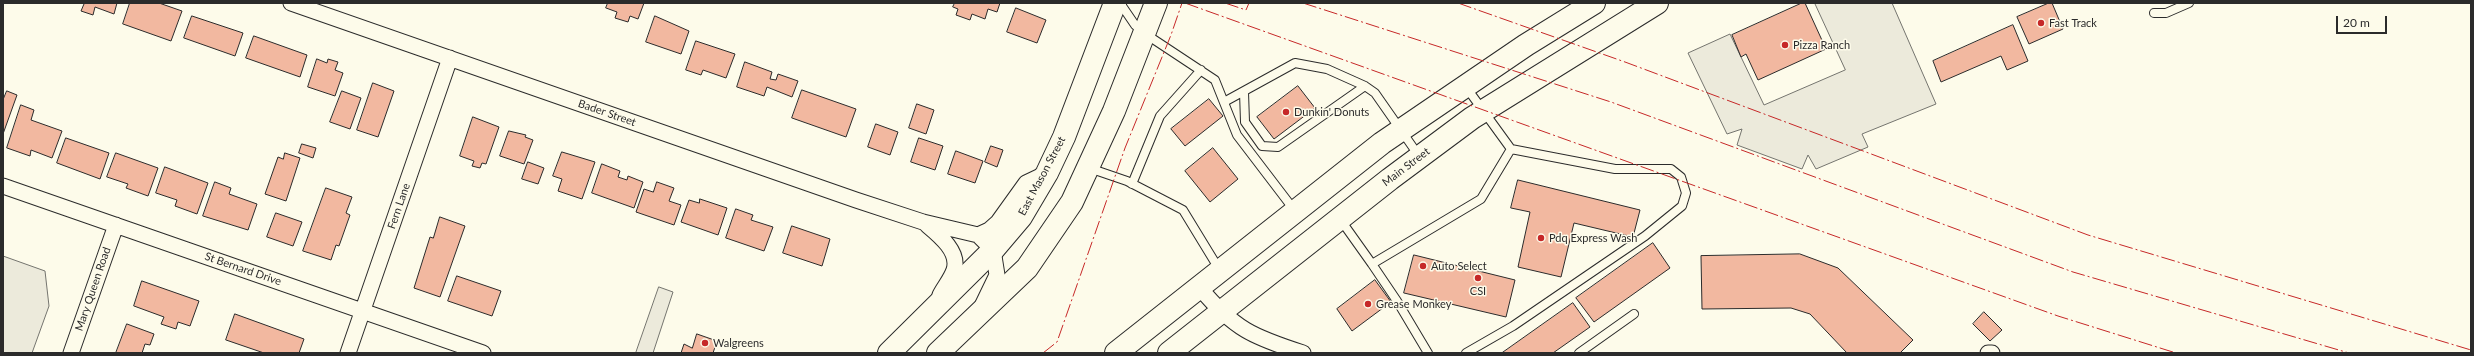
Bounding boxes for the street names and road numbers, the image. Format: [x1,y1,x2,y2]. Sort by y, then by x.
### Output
street label: Bader Street [576,97,638,129]
street label: East Mason Street [1016,134,1068,218]
street label: Main Street [1380,145,1432,189]
street label: Fern Lane [385,181,413,231]
street label: Mary Queen Road [72,245,114,333]
street label: St Bernard Drive [203,250,283,288]

